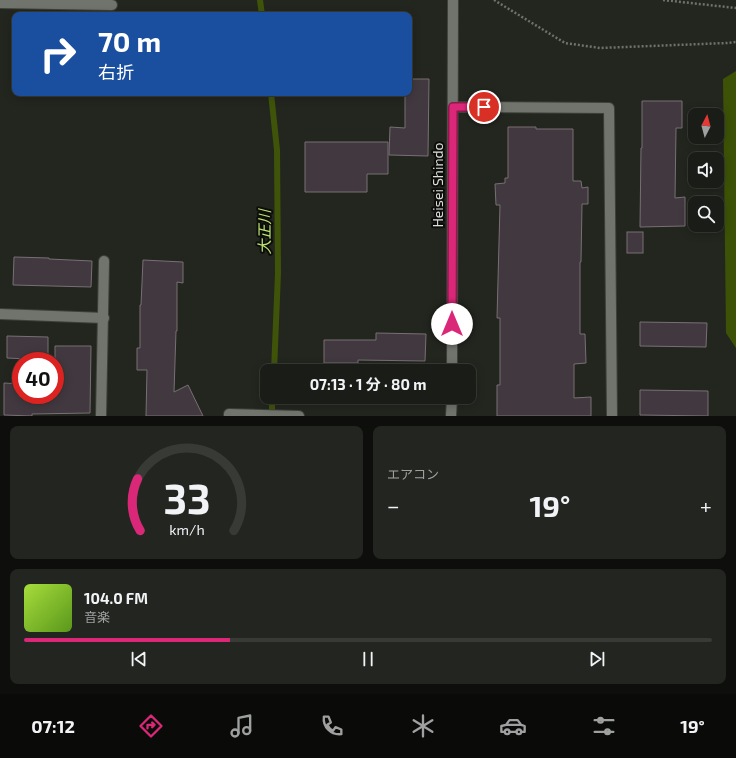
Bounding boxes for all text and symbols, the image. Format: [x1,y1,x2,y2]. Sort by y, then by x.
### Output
text: 70 m [98,24,161,58]
icon: right [32,28,84,80]
text: 右折 [98,61,134,83]
pin [467,90,501,124]
icon: arrive [473,96,495,118]
north arrow [688,108,724,144]
map controls [688,108,724,232]
street label: Heisei Shindo [429,142,446,228]
button: sound [688,152,724,188]
button: search [688,196,724,232]
water label: 大正川 [255,208,273,255]
position arrow [431,303,473,345]
speed limit sign: 40 [12,352,64,404]
text: 07:13 · 1 分 · 80 m [310,375,426,393]
text: エアコン [387,466,439,482]
text: 33 [163,471,210,521]
text: 19° [529,487,570,523]
text: − [387,492,400,518]
text: + [700,492,712,518]
text: km/h [169,520,204,537]
text: 104.0 FM [84,589,148,607]
text: 音楽 [84,609,110,625]
icon: previous [128,648,150,670]
icon: pause [357,648,379,670]
icon: next [586,648,608,670]
icon: directions [137,712,165,740]
icon: music [228,712,256,740]
icon: phone [318,712,346,740]
icon: climate [409,712,437,740]
icon: car [499,712,527,740]
icon: filters [590,712,618,740]
text: 07:12 [31,715,75,737]
text: 19° [680,715,705,737]

